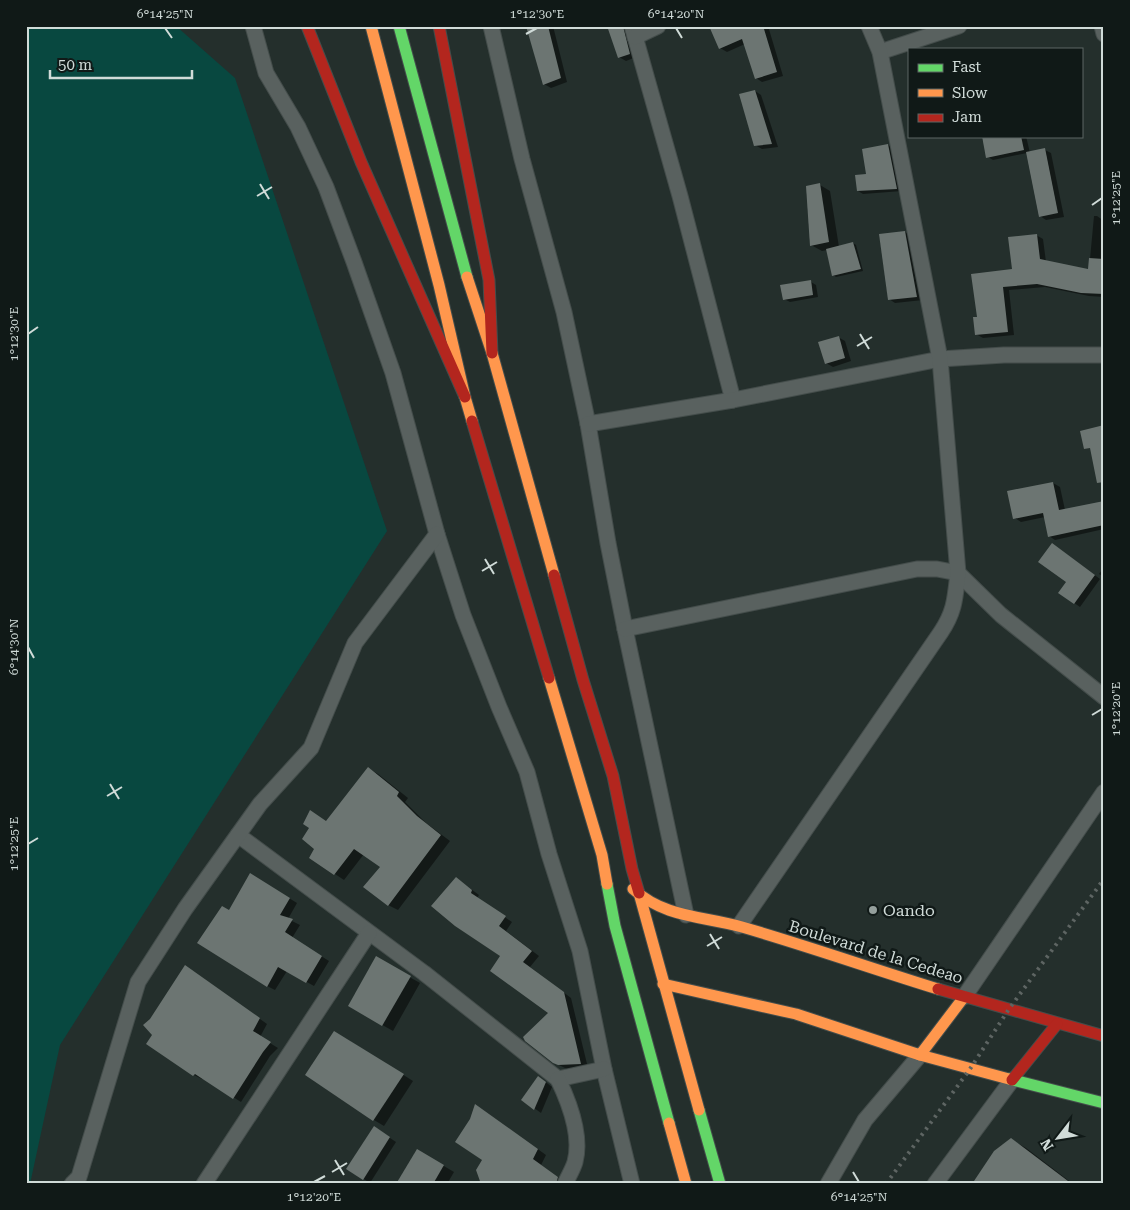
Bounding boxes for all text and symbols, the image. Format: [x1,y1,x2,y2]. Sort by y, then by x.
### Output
text: 6°14'25"N [137,7,194,21]
text: 1°12'30"E [510,7,564,21]
text: 6°14'20"N [648,7,705,21]
scale bar [50,48,192,80]
legend [908,48,1082,138]
text: 50 m [58,56,93,74]
text: Fast [952,58,982,76]
text: Slow [952,84,988,102]
text: Jam [952,108,982,126]
text: 1°12'25"E [1109,171,1123,225]
text: 1°12'30"E [7,307,21,361]
text: 6°14'30"N [7,618,21,675]
text: 1°12'20"E [1109,682,1123,736]
text: 1°12'25"E [7,817,21,871]
place label: Oando [883,901,935,920]
marker: Oando [867,904,879,916]
street label: Boulevard de la Cedeao [787,916,965,988]
north arrow [1032,1112,1082,1162]
text: N [1037,1136,1056,1153]
text: 1°12'20"E [287,1190,341,1204]
text: 6°14'25"N [831,1190,888,1204]

